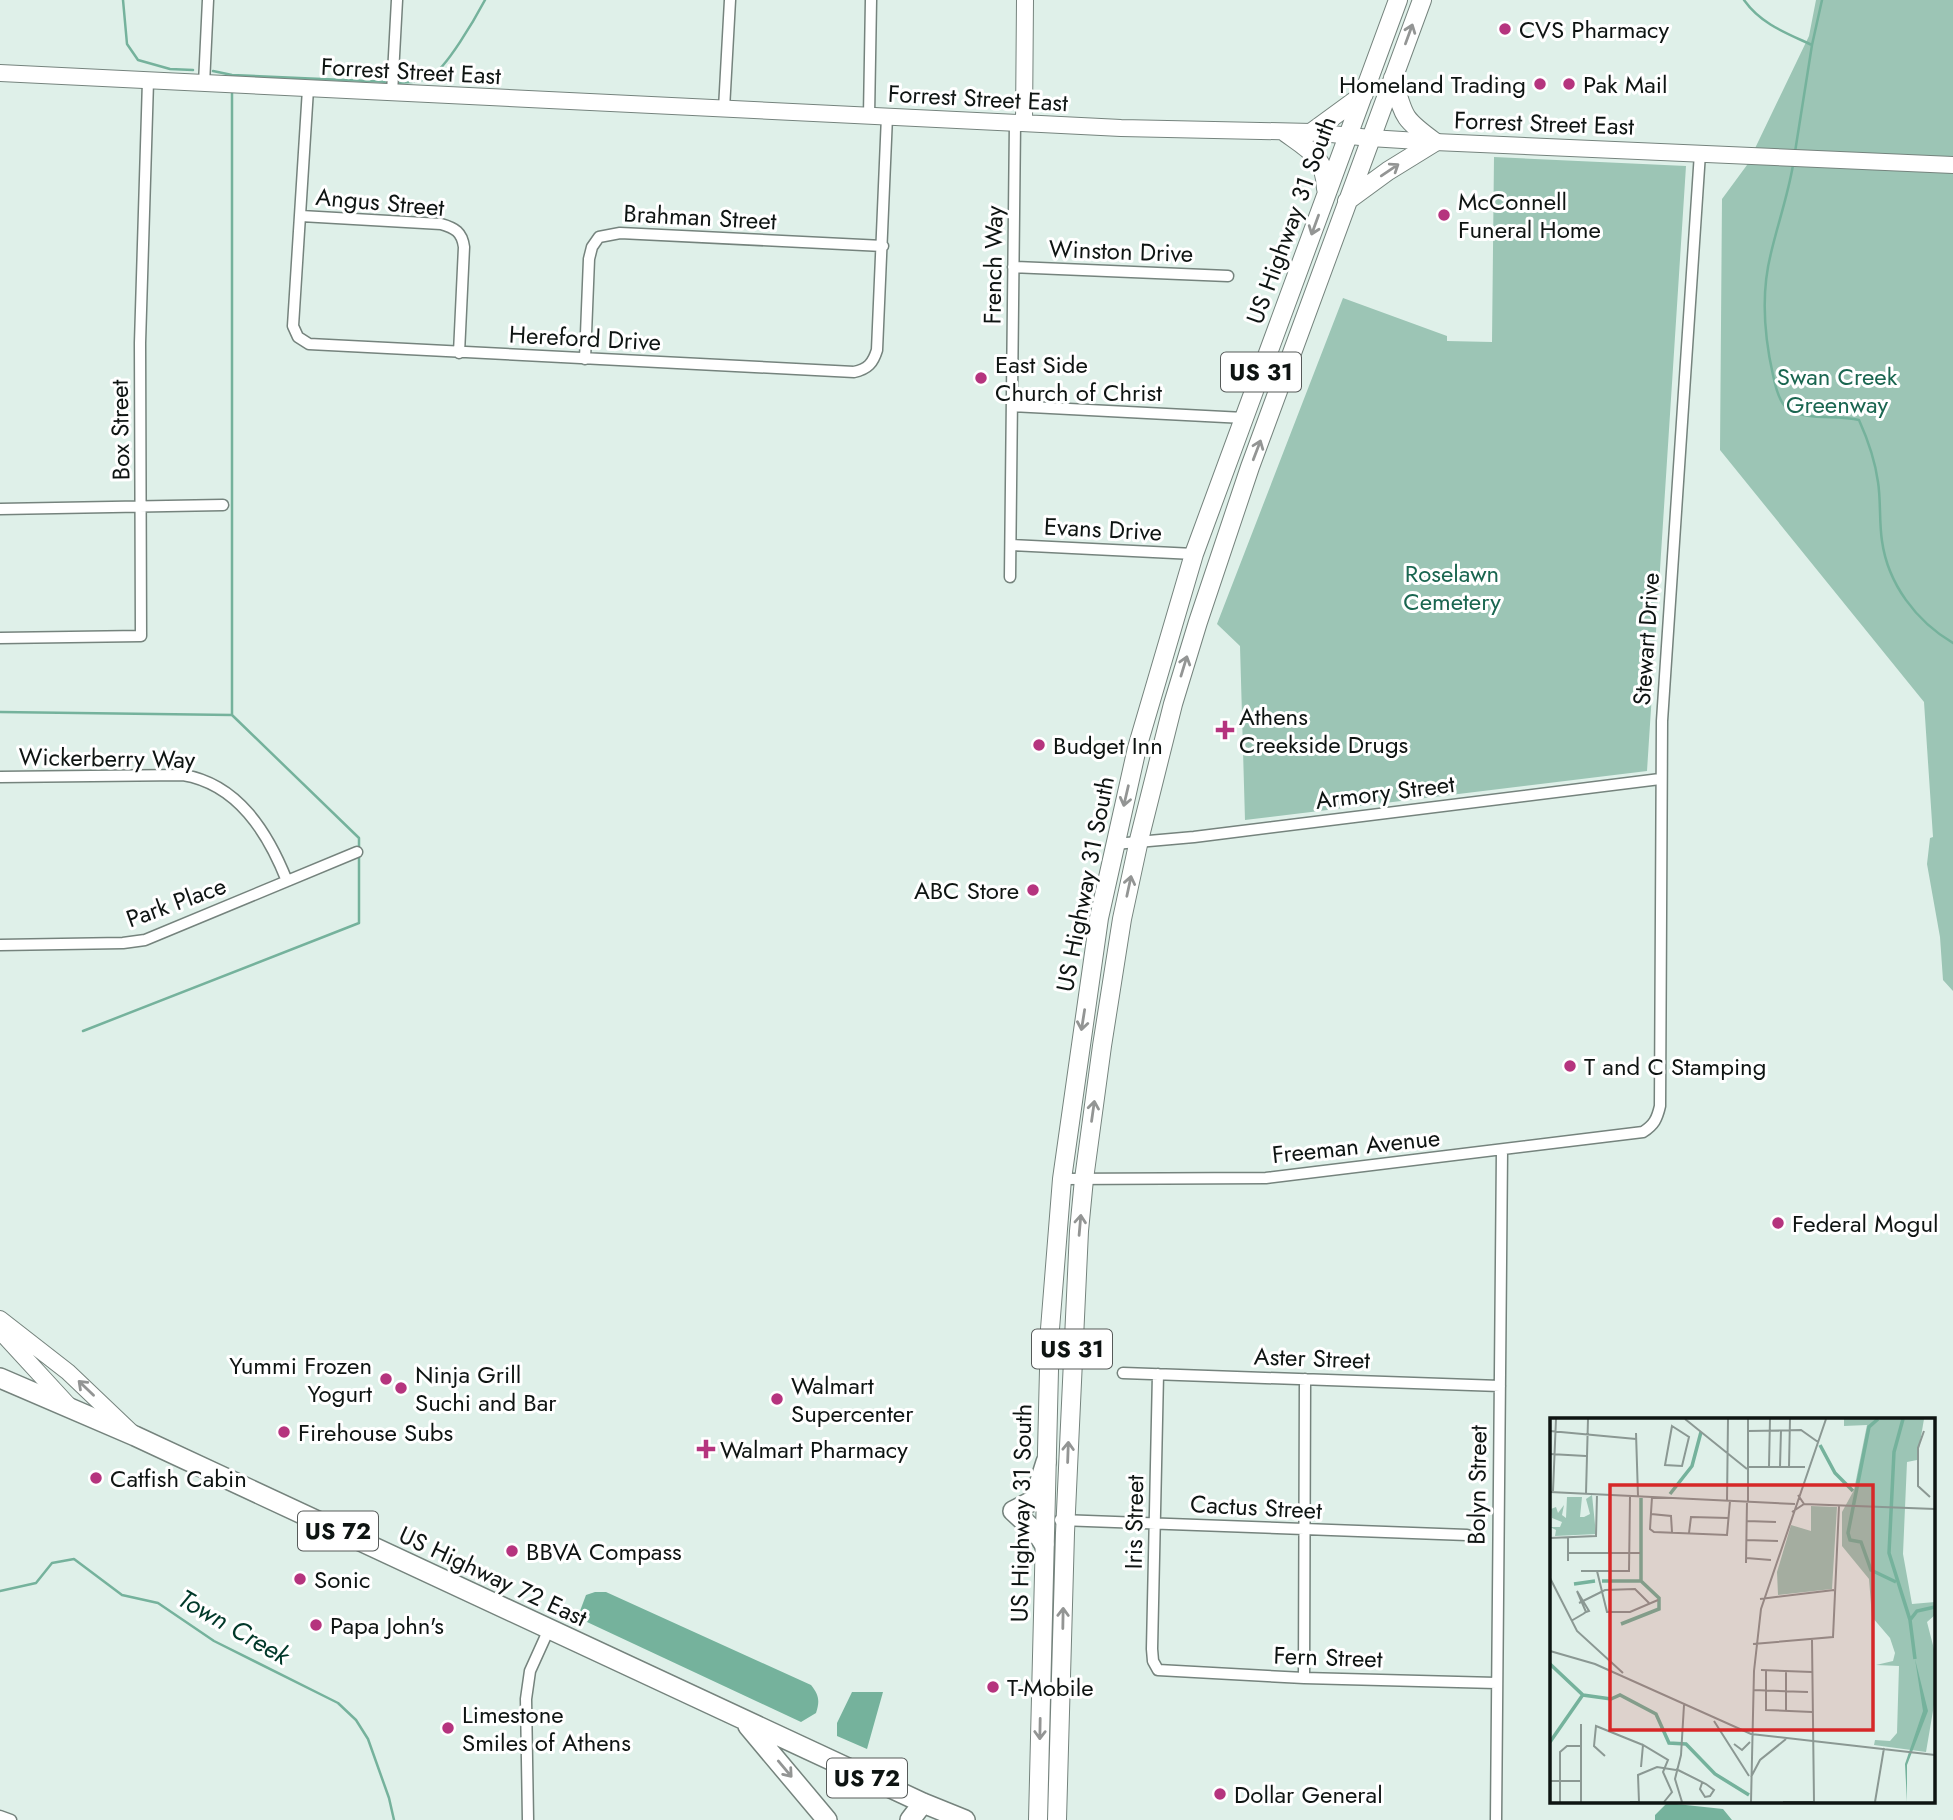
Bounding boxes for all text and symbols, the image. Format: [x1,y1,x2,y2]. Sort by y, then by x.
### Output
place label: CVS Pharmacy [1519,12,1670,47]
marker: CVS Pharmacy [1497,21,1513,37]
one-way arrow [1404,23,1416,45]
street label: Forrest Street East [320,49,502,93]
place label: Homeland Trading [1339,67,1526,102]
place label: Pak Mail [1583,67,1667,102]
street label: Forrest Street East [887,76,1069,120]
marker: Homeland Trading [1532,76,1548,92]
marker: Pak Mail [1561,76,1577,92]
street label: Forrest Street East [1453,102,1635,144]
street label: US Highway 31 South [1237,111,1345,329]
one-way arrow [1380,163,1399,177]
street label: Angus Street [314,179,446,225]
place label: McConnell Funeral Home [1458,184,1601,247]
street label: Brahman Street [623,196,778,238]
street label: French Way [974,205,1012,325]
marker: McConnell Funeral Home [1436,207,1452,223]
one-way arrow [1308,213,1320,235]
street label: Winston Drive [1048,231,1194,271]
street label: Hereford Drive [508,317,662,359]
place label: East Side Church of Christ [995,347,1162,410]
road number: US 31 [1221,352,1301,392]
park label: Swan Creek Greenway [1777,359,1898,422]
marker: East Side Church of Christ [973,370,989,386]
street label: Box Street [102,379,138,481]
one-way arrow [1251,440,1264,461]
street label: Evans Drive [1043,508,1163,550]
park label: Roselawn Cemetery [1403,556,1501,619]
street label: Stewart Drive [1624,571,1668,707]
one-way arrow [1179,655,1192,677]
place label: Athens Creekside Drugs [1239,699,1408,762]
marker: Athens Creekside Drugs [1217,722,1233,738]
place label: Budget Inn [1053,728,1163,763]
marker: Budget Inn [1031,737,1047,753]
street label: Wickerberry Way [18,739,196,777]
street label: Armory Street [1313,766,1457,818]
street label: US Highway 31 South [1047,773,1123,995]
one-way arrow [1118,784,1132,807]
street label: Park Place [121,868,231,936]
place label: ABC Store [914,873,1019,908]
one-way arrow [1123,875,1137,898]
marker: ABC Store [1025,882,1041,898]
one-way arrow [1077,1008,1090,1031]
place label: T and C Stamping [1584,1049,1766,1084]
marker: T and C Stamping [1562,1058,1578,1074]
one-way arrow [1087,1100,1100,1123]
street label: Freeman Avenue [1270,1120,1442,1172]
place label: Federal Mogul [1792,1206,1939,1241]
one-way arrow [1074,1214,1087,1236]
marker: Federal Mogul [1770,1215,1786,1231]
road number: US 31 [1032,1330,1112,1368]
street label: Aster Street [1253,1338,1371,1378]
place label: Yummi Frozen Yogurt [229,1348,372,1411]
place label: Ninja Grill Suchi and Bar [415,1357,557,1420]
place label: Walmart Supercenter [791,1368,914,1431]
marker: Yummi Frozen Yogurt [378,1371,394,1387]
one-way arrow [77,1380,94,1397]
marker: Ninja Grill Suchi and Bar [393,1380,409,1396]
marker: Walmart Supercenter [769,1391,785,1407]
street label: US Highway 31 South [1002,1403,1040,1623]
place label: Firehouse Subs [298,1415,453,1450]
inset map [1550,1418,1936,1802]
marker: Firehouse Subs [276,1424,292,1440]
street label: Bolyn Street [1458,1425,1496,1545]
place label: Walmart Pharmacy [720,1432,908,1467]
marker: Walmart Pharmacy [698,1441,714,1457]
one-way arrow [1061,1441,1074,1464]
place label: Catfish Cabin [110,1461,247,1496]
marker: Catfish Cabin [88,1470,104,1486]
street label: Iris Street [1116,1474,1152,1570]
street label: Cactus Street [1189,1486,1323,1528]
road number: US 72 [298,1512,378,1550]
street label: US Highway 72 East [393,1517,593,1635]
place label: BBVA Compass [526,1534,682,1569]
marker: BBVA Compass [504,1543,520,1559]
place label: Sonic [314,1562,371,1597]
marker: Sonic [292,1571,308,1587]
water label: Town Creek [171,1580,299,1675]
one-way arrow [1056,1607,1069,1630]
place label: Papa John's [330,1608,444,1643]
marker: Papa John's [308,1617,324,1633]
street label: Fern Street [1273,1638,1383,1676]
place label: T-Mobile [1007,1670,1094,1705]
marker: T-Mobile [985,1679,1001,1695]
place label: Limestone Smiles of Athens [462,1697,631,1760]
one-way arrow [1034,1717,1047,1740]
marker: Limestone Smiles of Athens [440,1720,456,1736]
road number: US 72 [827,1758,907,1798]
one-way arrow [777,1760,793,1778]
place label: Dollar General [1234,1777,1383,1812]
marker: Dollar General [1212,1786,1228,1802]

